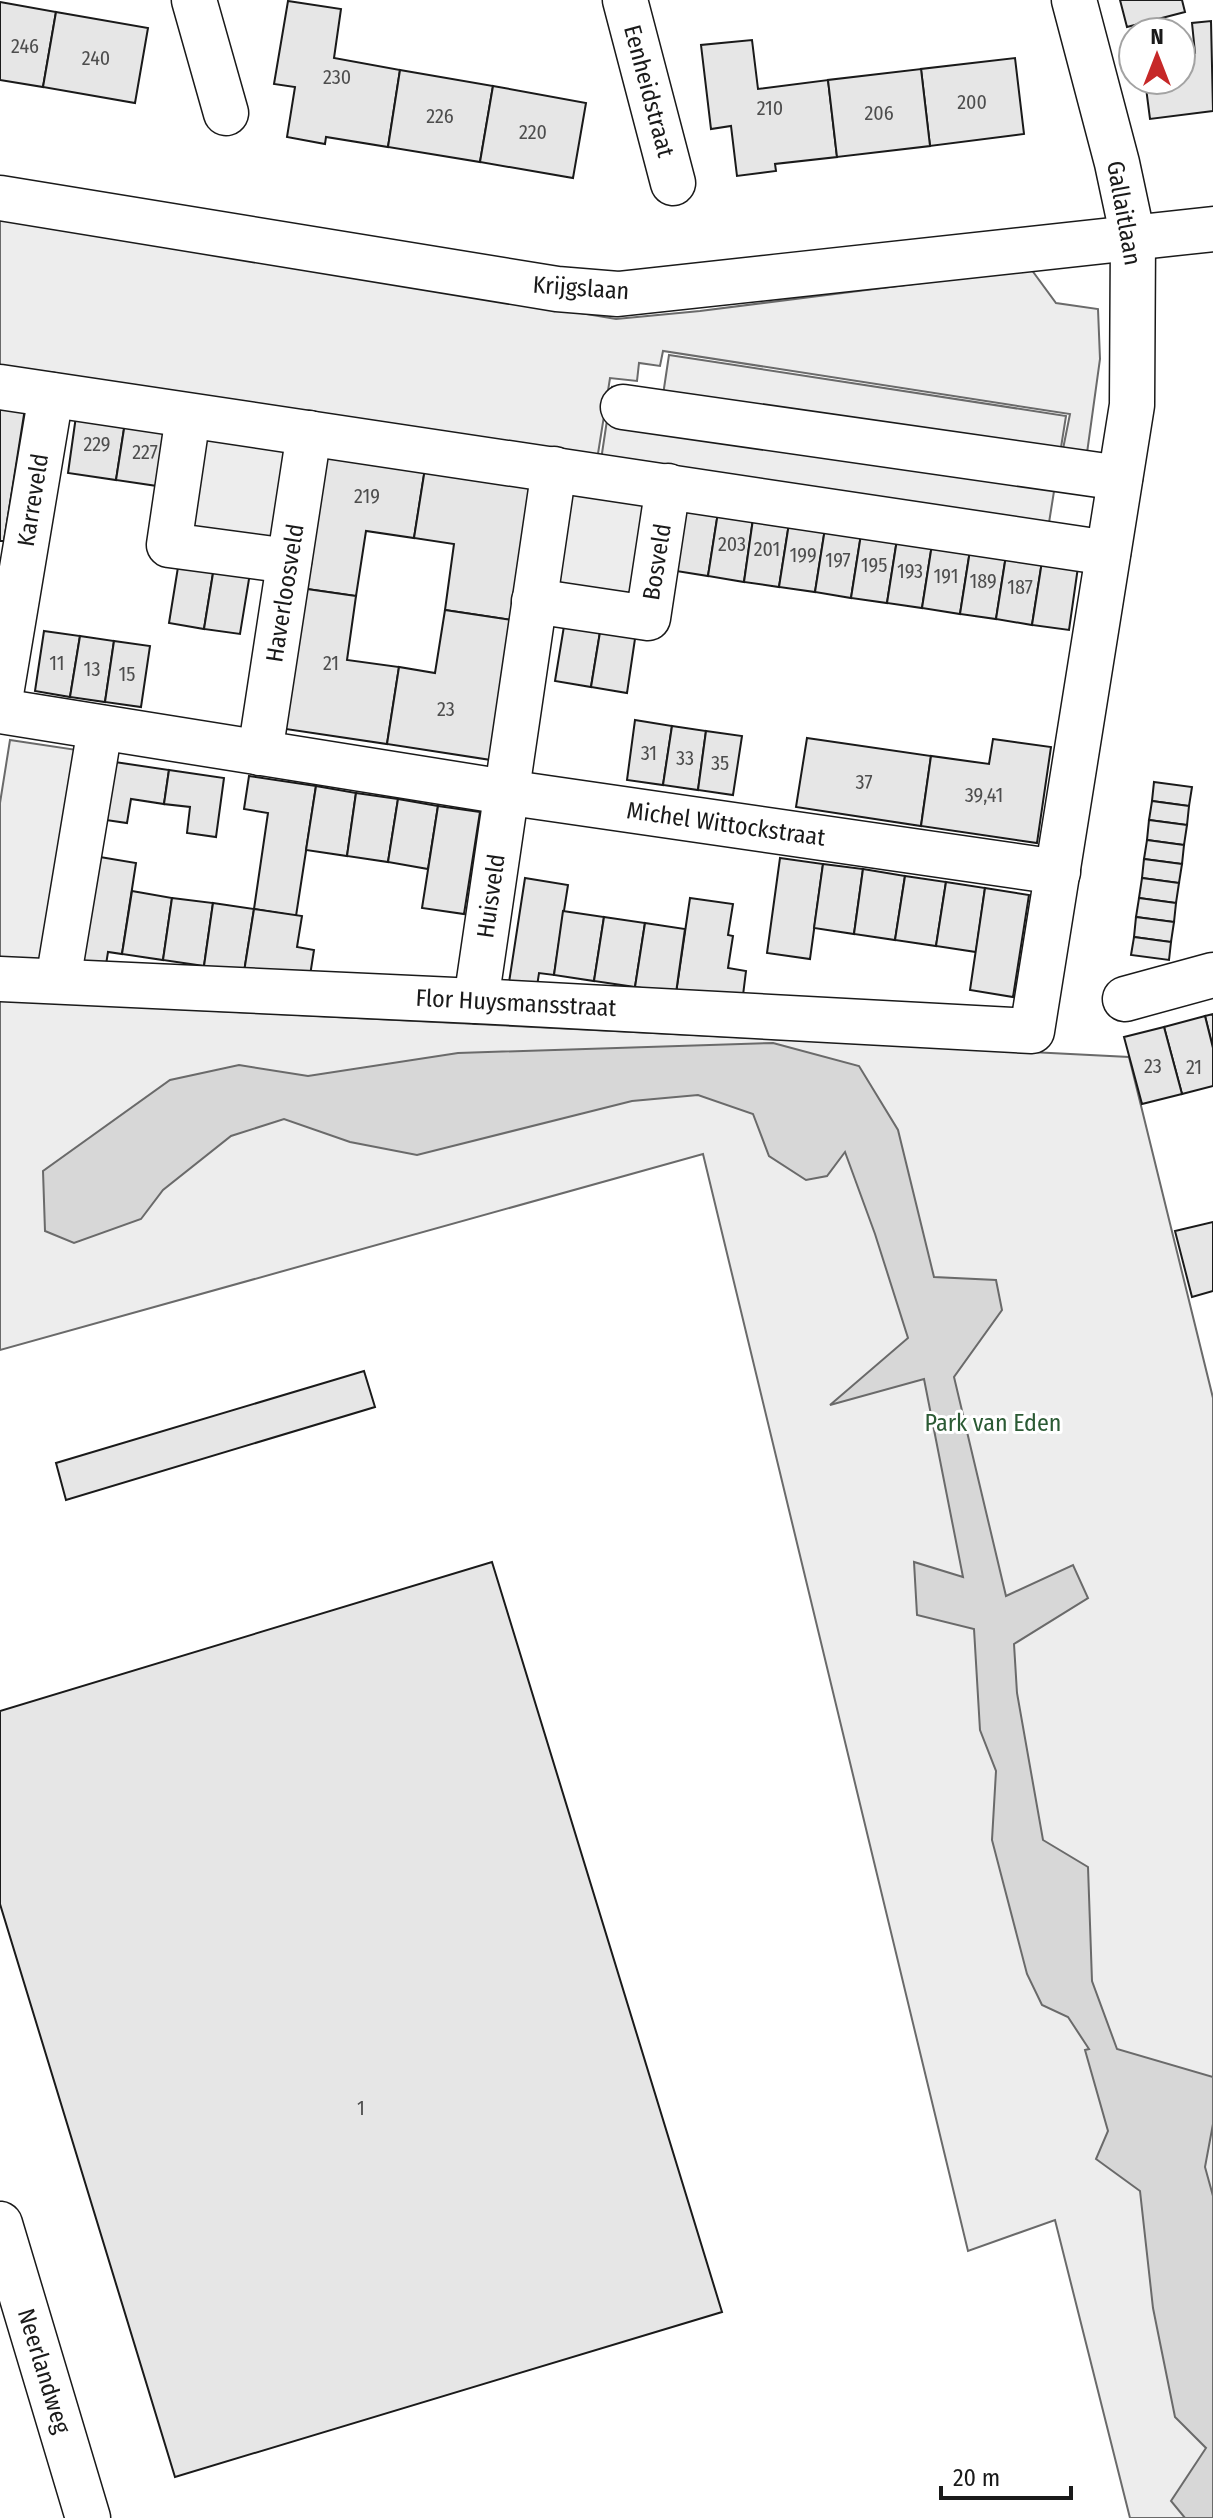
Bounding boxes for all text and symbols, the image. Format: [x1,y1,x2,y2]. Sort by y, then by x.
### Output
north arrow [1117,16,1197,96]
street label: Eenheidstraat [618,22,680,160]
text: N [1150,23,1164,50]
house number: 246 [11,34,39,58]
house number: 240 [82,46,110,70]
house number: 230 [323,65,351,89]
house number: 200 [957,90,987,114]
house number: 210 [757,96,783,120]
house number: 206 [864,101,894,125]
house number: 226 [426,104,454,128]
house number: 220 [519,120,547,144]
street label: Gallaitlaan [1101,159,1147,267]
street label: Krijgslaan [532,271,630,305]
house number: 229 [83,432,111,456]
house number: 227 [132,440,158,464]
street label: Karreveld [12,452,54,548]
house number: 219 [354,484,380,508]
street label: Haverloosveld [260,522,310,664]
street label: Bosveld [637,522,677,602]
house number: 203 [718,532,746,556]
house number: 201 [754,537,780,561]
house number: 199 [789,543,817,567]
house number: 197 [825,548,851,572]
house number: 195 [861,553,887,577]
house number: 193 [897,559,923,583]
house number: 191 [934,564,958,588]
house number: 189 [969,569,997,593]
house number: 187 [1007,575,1033,599]
house number: 11 [49,651,65,675]
house number: 21 [323,651,339,675]
house number: 13 [84,657,100,681]
house number: 15 [119,662,135,686]
house number: 23 [437,697,455,721]
house number: 31 [641,741,657,765]
house number: 33 [676,746,694,770]
house number: 35 [711,751,729,775]
house number: 37 [855,770,873,794]
house number: 39,41 [965,783,1003,807]
street label: Michel Wittockstraat [625,796,827,852]
street label: Huisveld [471,852,511,940]
street label: Flor Huysmansstraat [415,984,617,1022]
house number: 23 [1144,1054,1162,1078]
house number: 21 [1186,1055,1202,1079]
park label: Park van Eden [925,1409,1061,1437]
house number: 1 [357,2096,365,2120]
street label: Neerlandweg [12,2305,76,2437]
scale bar [941,2450,1071,2500]
text: 20 m [953,2464,1000,2492]

